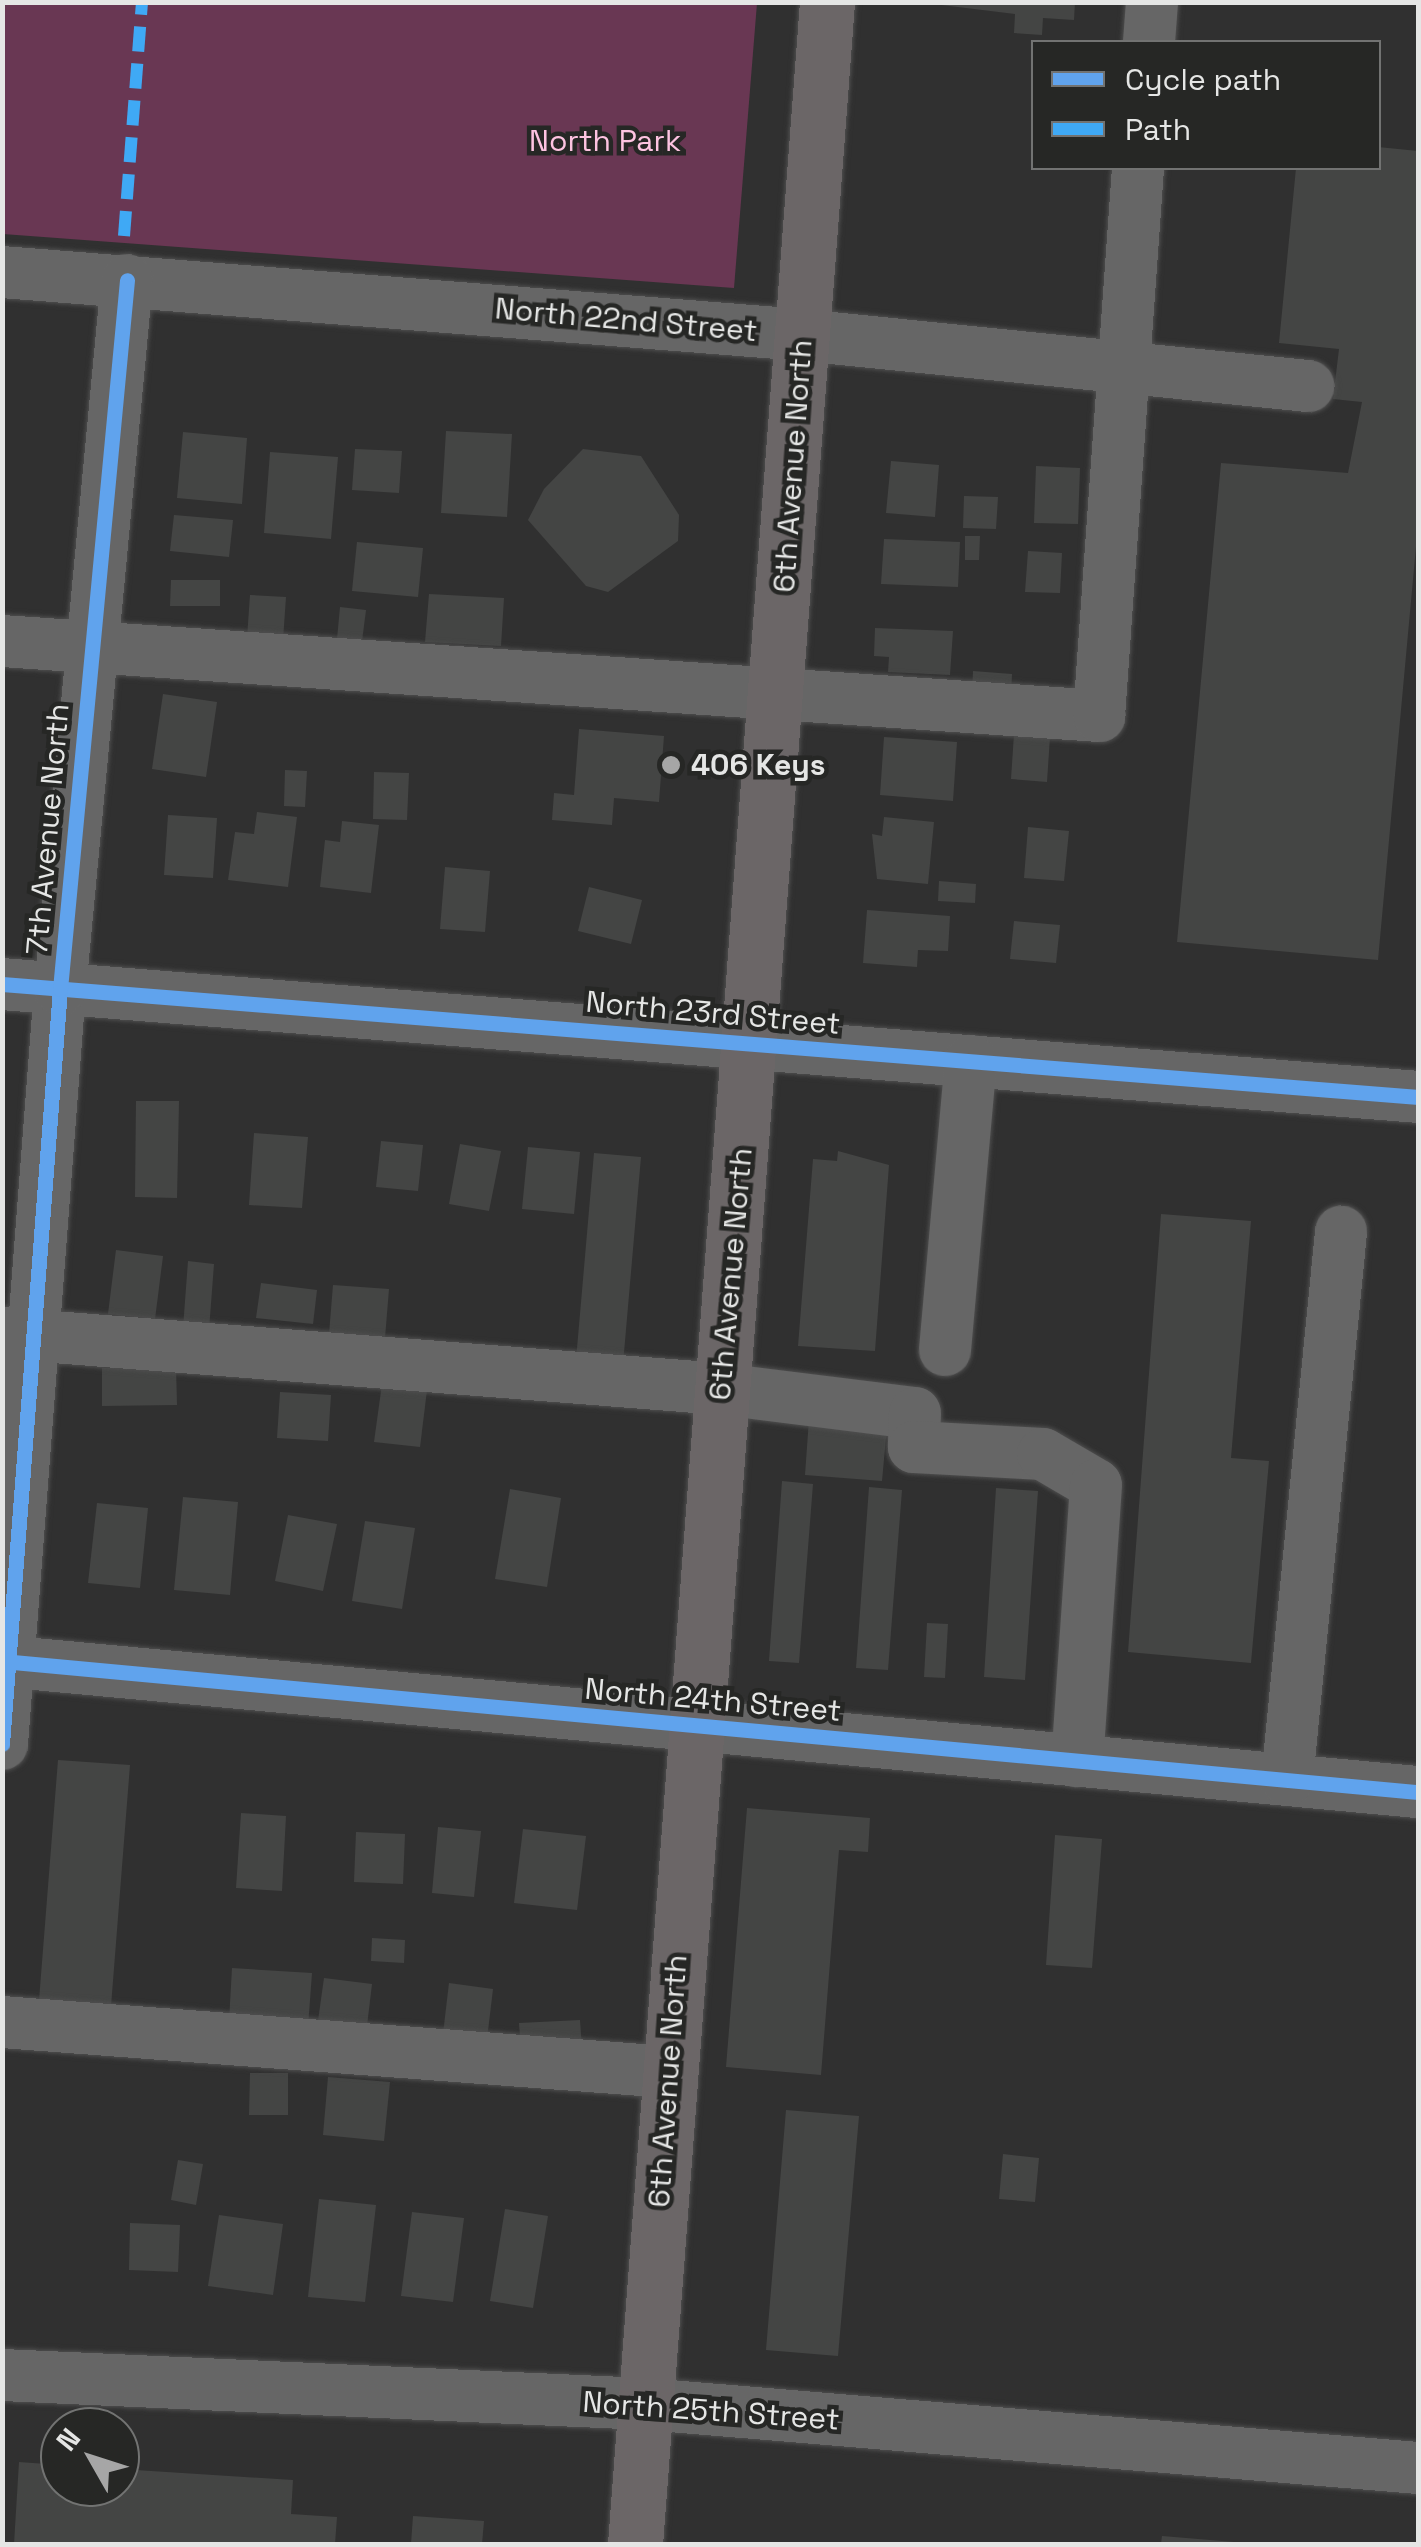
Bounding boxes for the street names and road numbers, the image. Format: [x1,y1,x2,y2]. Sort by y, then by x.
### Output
street label: North 22nd Street [493,291,759,349]
street label: 6th Avenue North [766,338,820,594]
street label: 7th Avenue North [19,702,77,956]
street label: North 23rd Street [584,984,842,1042]
street label: 6th Avenue North [702,1146,760,1402]
street label: North 24th Street [583,1671,843,1729]
street label: 6th Avenue North [641,1953,695,2209]
street label: North 25th Street [581,2384,841,2438]

